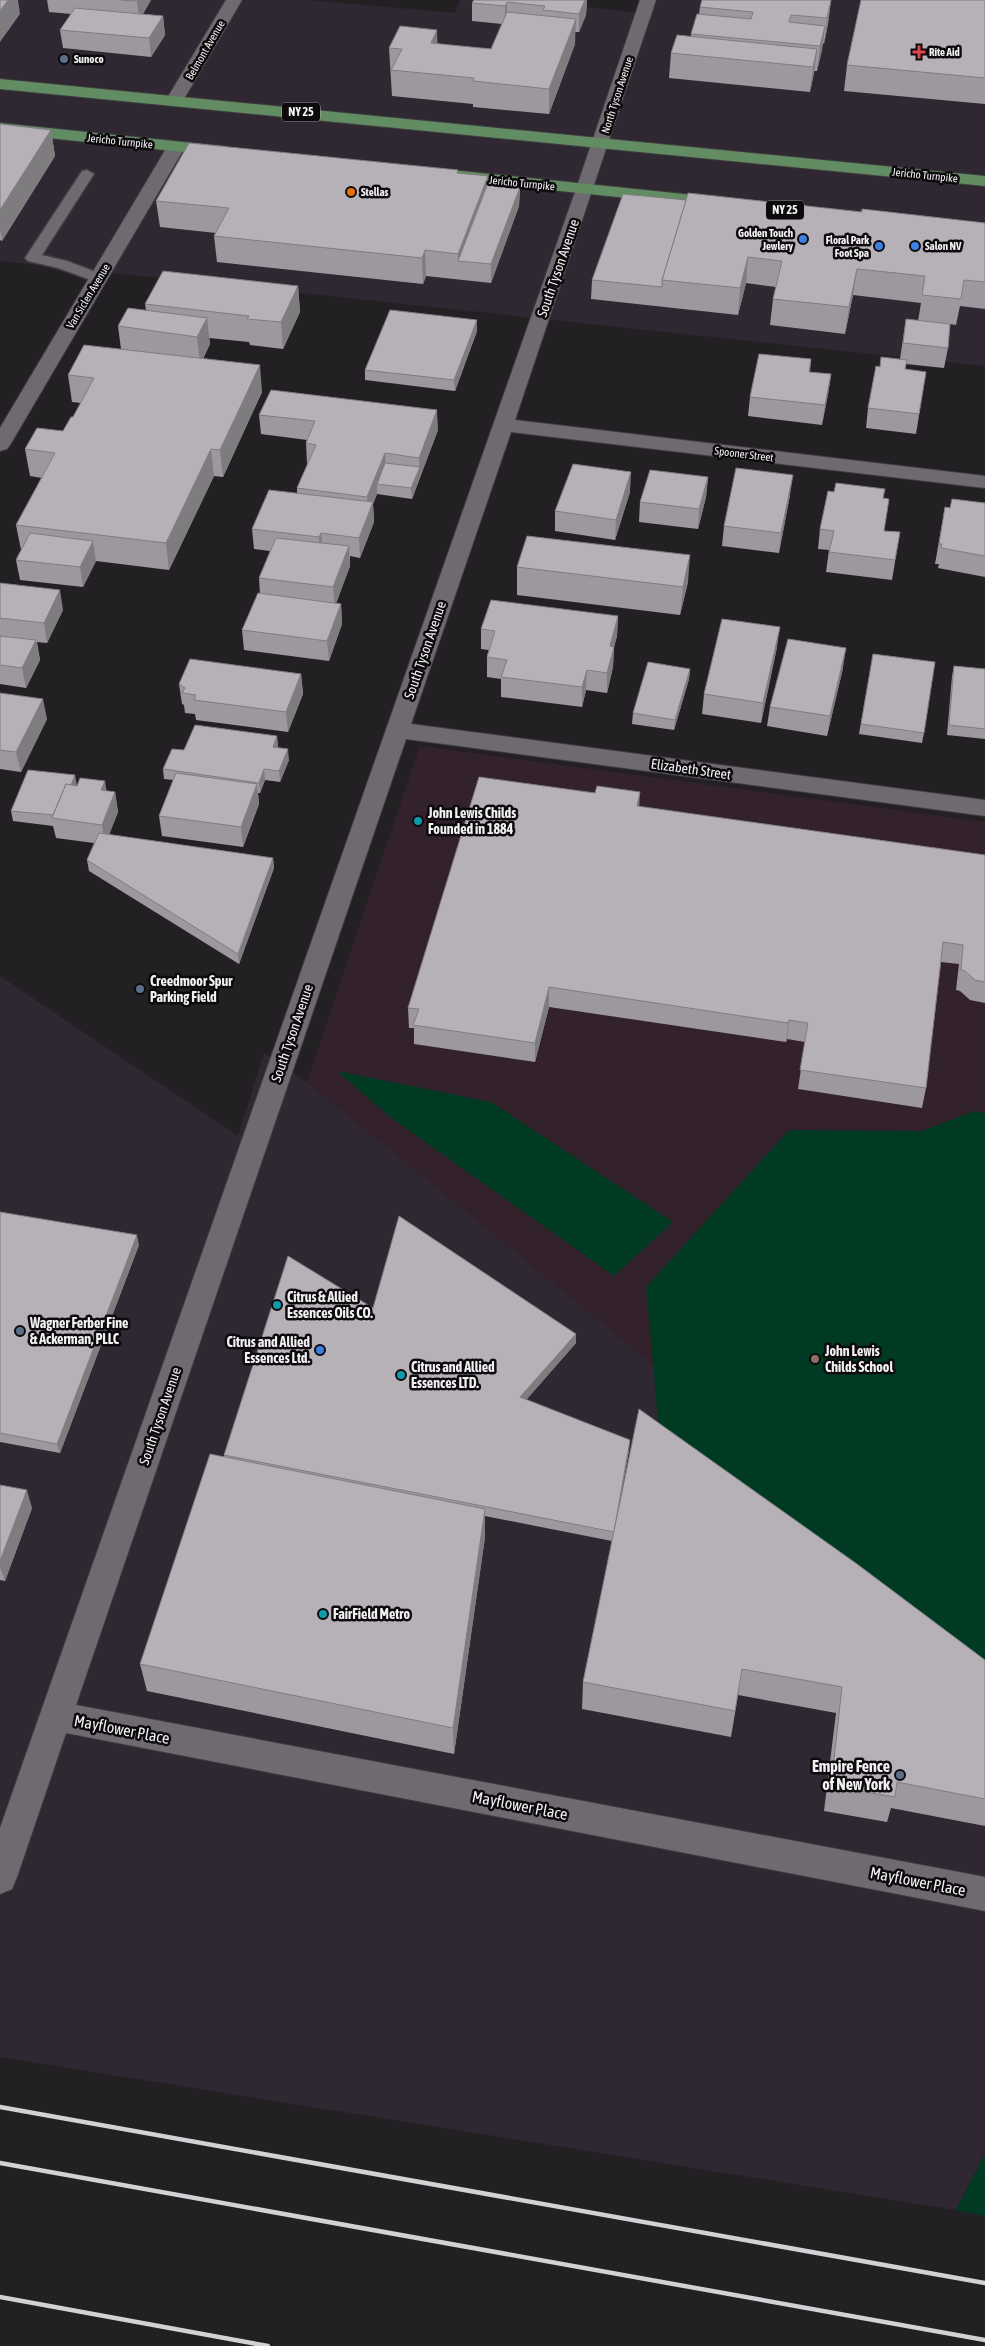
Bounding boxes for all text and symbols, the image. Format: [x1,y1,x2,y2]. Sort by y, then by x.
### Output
street label: Belmont Avenue [183,18,227,82]
marker: Rite Aid [913,46,925,58]
place label: Rite Aid [929,46,960,58]
marker: Sunoco [58,53,70,65]
place label: Sunoco [74,53,104,65]
street label: North Tyson Avenue [599,55,635,135]
road number: NY 25 [282,102,320,121]
street label: Jericho Turnpike [87,132,153,150]
street label: Jericho Turnpike [892,166,958,184]
street label: Jericho Turnpike [489,174,555,192]
marker: Stellas [345,186,357,198]
place label: Stellas [361,186,389,198]
road number: NY 25 [766,200,804,220]
street label: South Tyson Avenue [534,217,582,319]
place label: Golden Touch Jewlery [738,227,793,252]
marker: Golden Touch Jewlery [797,233,809,245]
place label: Floral Park Foot Spa [826,234,869,259]
marker: Floral Park Foot Spa [873,240,885,252]
marker: Salon NV [909,240,921,252]
place label: Salon NV [925,240,962,252]
street label: Van Siclen Avenue [64,261,112,331]
street label: Spooner Street [714,444,774,464]
street label: South Tyson Avenue [401,599,449,701]
street label: Elizabeth Street [650,755,732,783]
place label: John Lewis Childs Founded in 1884 [427,805,516,837]
marker: John Lewis Childs Founded in 1884 [412,815,424,827]
place label: Creedmoor Spur Parking Field [150,973,233,1005]
street label: South Tyson Avenue [268,982,316,1084]
marker: Creedmoor Spur Parking Field [134,983,146,995]
place label: Citrus & Allied Essences Oils CO. [287,1289,373,1321]
marker: Citrus & Allied Essences Oils CO. [271,1299,283,1311]
place label: Wagner Ferber Fine & Ackerman, PLLC [29,1315,128,1347]
marker: Wagner Ferber Fine & Ackerman, PLLC [14,1325,26,1337]
place label: Citrus and Allied Essences Ltd. [226,1334,311,1366]
place label: John Lewis Childs School [824,1343,893,1375]
marker: Citrus and Allied Essences Ltd. [314,1344,326,1356]
marker: John Lewis Childs School [809,1353,821,1365]
place label: Citrus and Allied Essences LTD. [411,1359,495,1391]
street label: South Tyson Avenue [136,1365,184,1467]
marker: Citrus and Allied Essences LTD. [395,1369,407,1381]
place label: FairField Metro [333,1606,410,1622]
marker: FairField Metro [317,1608,329,1620]
street label: Mayflower Place [73,1711,171,1748]
place label: Empire Fence of New York [812,1757,891,1793]
marker: Empire Fence of New York [894,1769,906,1781]
street label: Mayflower Place [471,1787,569,1824]
street label: Mayflower Place [869,1863,967,1900]

